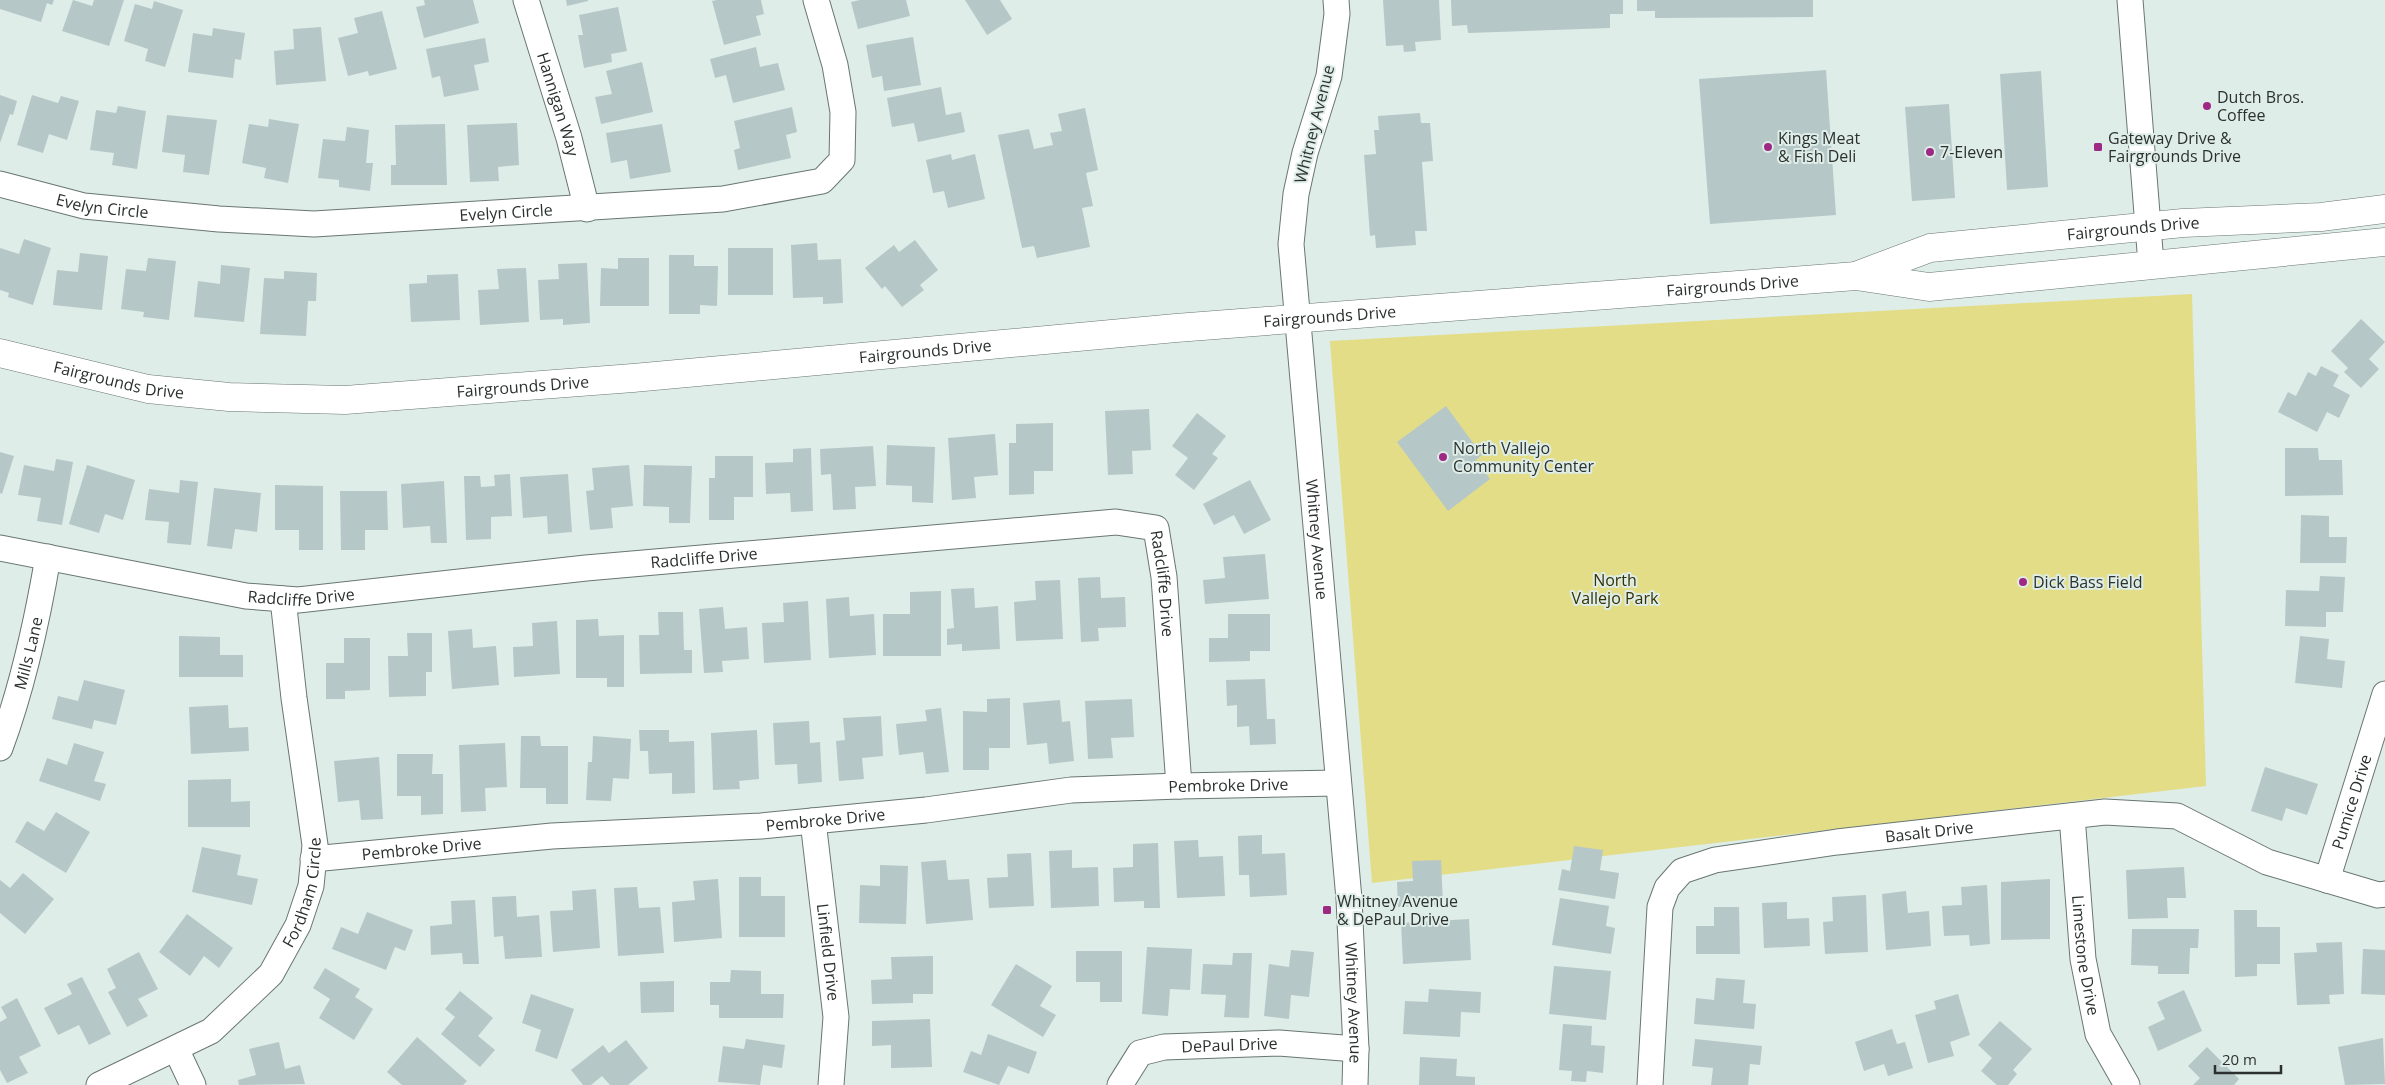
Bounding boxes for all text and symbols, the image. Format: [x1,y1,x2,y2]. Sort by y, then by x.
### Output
street label: Hannigan Way [532,49,584,159]
street label: Whitney Avenue [1289,63,1339,185]
place label: Dutch Bros. Coffee [2217,86,2304,126]
marker: Dutch Bros. Coffee [2201,100,2213,112]
place label: Kings Meat & Fish Deli [1778,127,1860,167]
place label: Gateway Drive & Fairgrounds Drive [2108,127,2241,167]
marker: Kings Meat & Fish Deli [1762,141,1774,153]
place label: 7-Eleven [1940,141,2003,163]
marker: Gateway Drive & Fairgrounds Drive [2092,141,2104,153]
marker: 7-Eleven [1924,146,1936,158]
street label: Evelyn Circle [54,188,150,223]
street label: Evelyn Circle [459,198,553,226]
street label: Fairgrounds Drive [2066,211,2200,245]
street label: Fairgrounds Drive [1665,269,1800,301]
street label: Fairgrounds Drive [1263,300,1397,332]
street label: Fairgrounds Drive [858,334,992,368]
street label: Fairgrounds Drive [51,355,185,404]
street label: Fairgrounds Drive [456,370,590,402]
place label: North Vallejo Community Center [1453,437,1594,477]
marker: North Vallejo Community Center [1437,451,1449,463]
street label: Whitney Avenue [1301,478,1333,601]
street label: Radcliffe Drive [1146,528,1179,638]
street label: Radcliffe Drive [650,542,758,573]
park label: North Vallejo Park [1572,569,1659,609]
place label: Dick Bass Field [2033,571,2143,593]
marker: Dick Bass Field [2017,576,2029,588]
street label: Radcliffe Drive [247,583,356,611]
street label: Mills Lane [9,615,48,692]
street label: Pumice Drive [2326,752,2377,852]
street label: Pembroke Drive [1168,773,1289,797]
street label: Pembroke Drive [765,803,886,837]
street label: Basalt Drive [1884,816,1975,848]
street label: Pembroke Drive [361,832,482,865]
street label: Fordham Circle [277,836,326,951]
place label: Whitney Avenue & DePaul Drive [1337,890,1458,930]
street label: Limestone Drive [2067,894,2105,1017]
street label: Linfield Drive [812,902,845,1002]
marker: Whitney Avenue & DePaul Drive [1321,904,1333,916]
street label: Whitney Avenue [1340,942,1367,1064]
street label: DePaul Drive [1181,1032,1278,1057]
scale bar [2215,1042,2281,1074]
text: 20 m [2222,1049,2257,1069]

